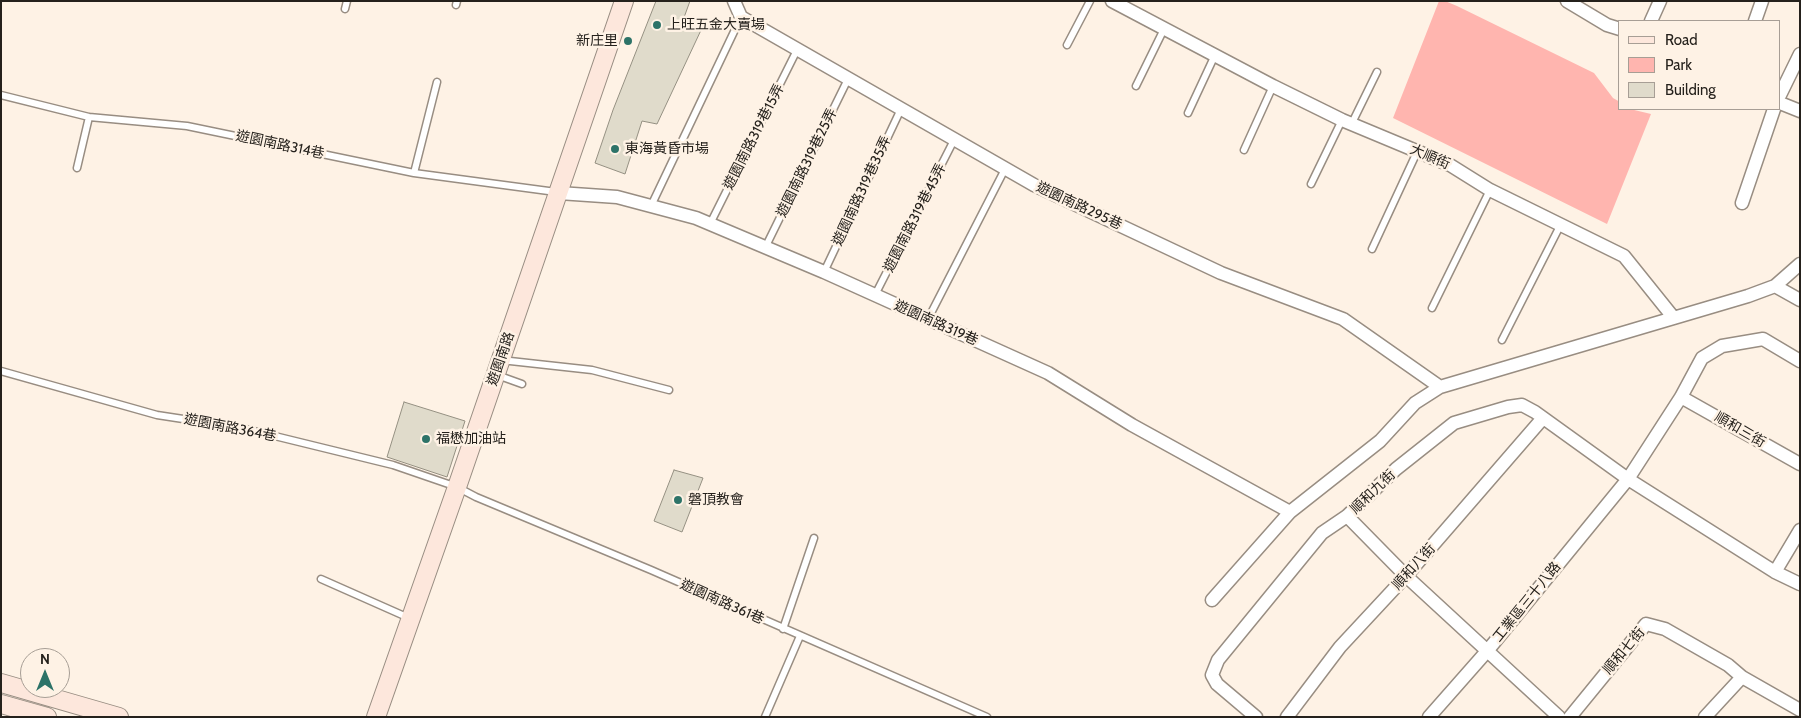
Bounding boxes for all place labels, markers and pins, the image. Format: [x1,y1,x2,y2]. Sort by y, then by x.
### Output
place label: 上旺五金大賣場 [667,17,765,33]
marker: 上旺五金大賣場 [651,19,663,31]
place label: 新庄里 [576,33,618,49]
marker: 新庄里 [622,35,634,47]
place label: 東海黃昏市場 [625,141,709,157]
marker: 東海黃昏市場 [609,143,621,155]
place label: 福懋加油站 [436,431,506,447]
marker: 福懋加油站 [420,433,432,445]
place label: 磐頂教會 [688,492,744,508]
marker: 磐頂教會 [672,494,684,506]

